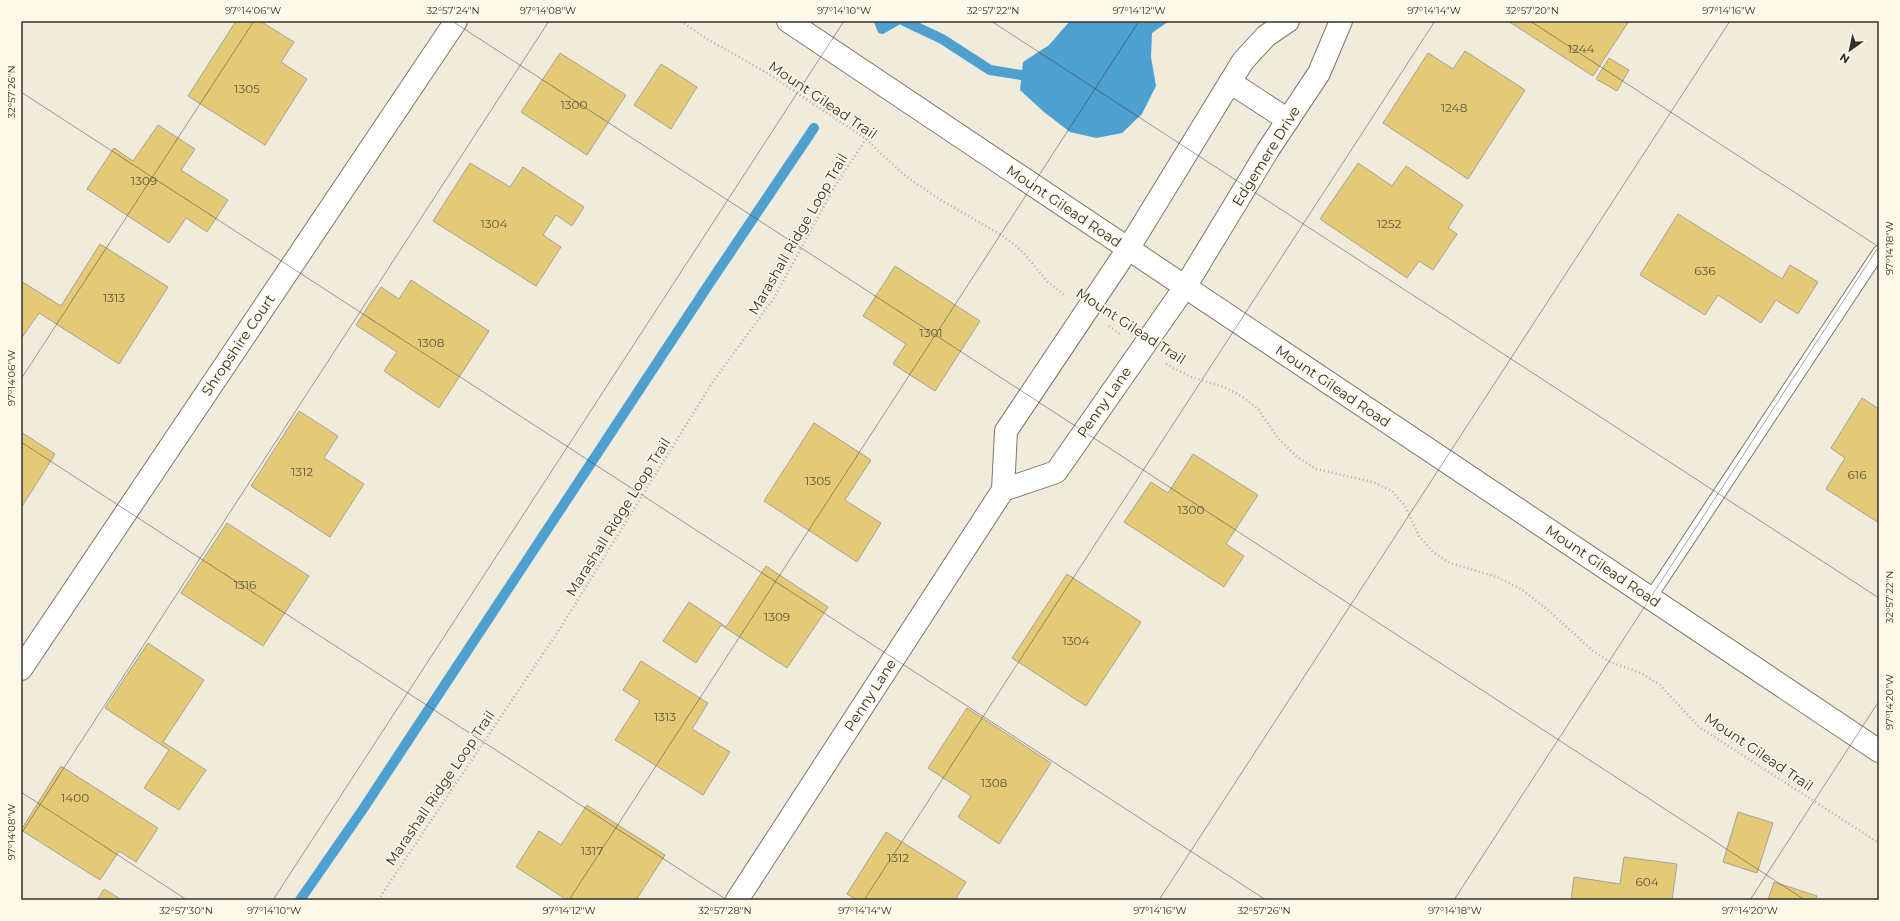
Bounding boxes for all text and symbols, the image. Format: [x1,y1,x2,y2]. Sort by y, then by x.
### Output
text: 97°14'06"W [225,4,281,17]
text: 32°57'24"N [426,4,480,17]
text: 97°14'08"W [520,4,576,17]
text: 97°14'10"W [817,4,871,17]
text: 32°57'22"N [967,4,1019,17]
text: 97°14'12"W [1112,4,1166,17]
text: 97°14'14"W [1407,4,1461,17]
text: 32°57'20"N [1505,4,1559,17]
text: 97°14'16"W [1702,4,1756,17]
north arrow [1830,30,1870,70]
house number: 1244 [1568,41,1594,56]
text: N [1837,50,1852,67]
street label: Mount Gilead Trail [765,57,881,143]
text: 32°57'26"N [5,65,18,119]
house number: 1305 [234,81,260,96]
house number: 1300 [561,97,588,112]
house number: 1248 [1441,100,1468,115]
street label: Edgemere Drive [1228,103,1304,209]
street label: Marashall Ridge Loop Trail [744,150,852,318]
street label: Mount Gilead Road [1003,161,1125,251]
house number: 1309 [131,173,157,188]
house number: 1304 [481,216,508,231]
house number: 1252 [1377,216,1402,231]
text: 97°14'18"W [1883,221,1896,275]
house number: 636 [1694,263,1716,278]
street label: Mount Gilead Trail [1073,284,1189,368]
house number: 1313 [103,290,125,305]
street label: Shropshire Court [197,291,279,399]
house number: 1301 [919,325,943,340]
house number: 1308 [418,335,445,350]
street label: Mount Gilead Road [1272,341,1394,431]
text: 97°14'06"W [5,350,18,406]
street label: Penny Lane [1073,363,1135,441]
street label: Marashall Ridge Loop Trail [562,434,674,600]
house number: 1312 [291,464,313,479]
house number: 616 [1848,467,1866,482]
house number: 1305 [805,473,831,488]
house number: 1300 [1178,502,1205,517]
street label: Mount Gilead Road [1542,521,1664,611]
text: 32°57'22"N [1883,571,1896,623]
house number: 1316 [234,577,256,592]
house number: 1309 [764,609,790,624]
house number: 1304 [1063,633,1090,648]
street label: Penny Lane [840,655,900,735]
text: 97°14'20"W [1883,674,1896,730]
street label: Marashall Ridge Loop Trail [381,707,499,869]
house number: 1313 [654,709,676,724]
street label: Mount Gilead Trail [1701,709,1817,795]
house number: 1308 [981,775,1008,790]
house number: 1400 [61,790,89,805]
text: 97°14'08"W [5,804,18,860]
house number: 1317 [581,843,603,858]
house number: 1312 [887,850,909,865]
house number: 604 [1635,874,1659,889]
text: 32°57'30"N [159,904,213,917]
text: 97°14'10"W [247,904,301,917]
text: 97°14'12"W [542,904,596,917]
text: 32°57'28"N [698,904,752,917]
text: 97°14'14"W [838,904,892,917]
text: 97°14'16"W [1133,904,1187,917]
text: 32°57'26"N [1237,904,1291,917]
text: 97°14'18"W [1428,904,1482,917]
text: 97°14'20"W [1722,904,1778,917]

